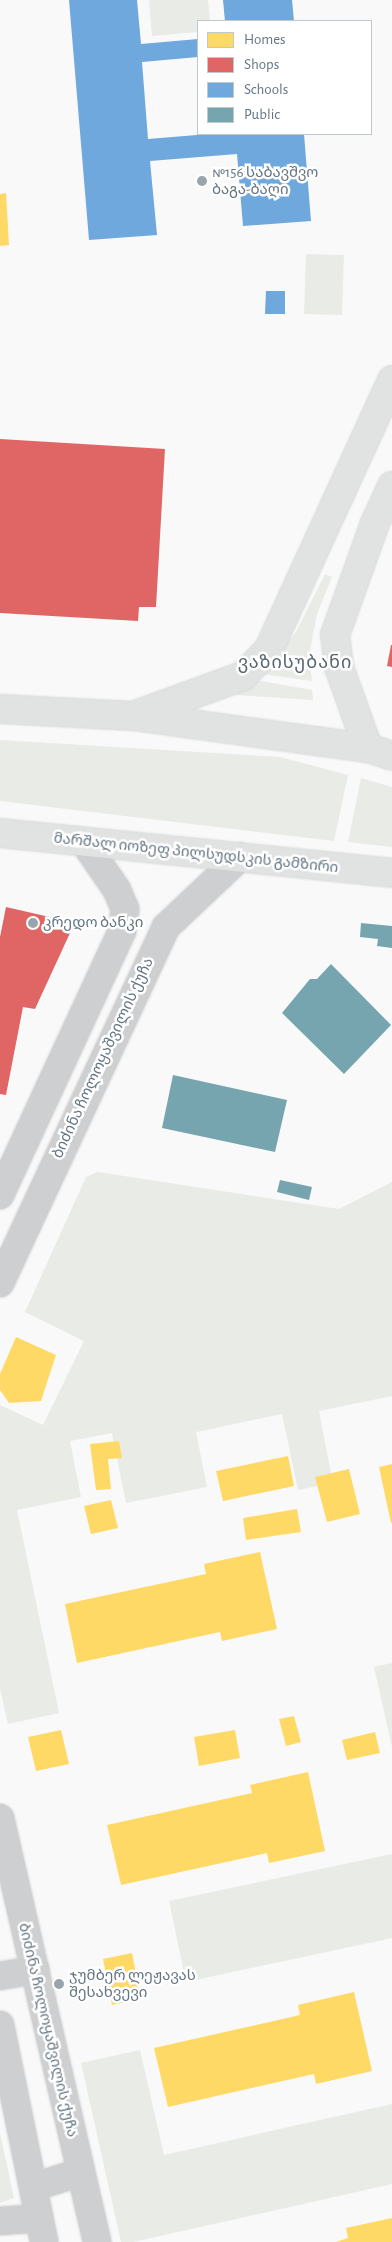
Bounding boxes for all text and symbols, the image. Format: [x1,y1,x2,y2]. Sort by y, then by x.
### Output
legend [197,20,372,135]
text: Homes [244,32,286,47]
text: Shops [244,57,279,72]
text: Schools [244,82,288,97]
text: Public [244,107,280,122]
place label: №156 საბავშვო ბაგა-ბაღი [212,163,318,198]
marker: №156 საბავშვო ბაგა-ბაღი [196,175,208,187]
district label: ვაზისუბანი [236,652,354,674]
street label: მარშალ იოზეფ პილსუდსკის გამზირი [53,829,339,877]
place label: კრედო ბანკი [43,914,143,932]
marker: კრედო ბანკი [27,917,39,929]
street label: ბიძინა ჩოლოყაშვილის ქუჩა [49,955,157,1161]
street label: ბიძინა ჩოლოყაშვილის ქუჩა [15,1921,81,2139]
place label: ჯუმბერ ლეჟავას შესახვევი [69,1966,196,2001]
marker: ჯუმბერ ლეჟავას შესახვევი [53,1978,65,1990]

